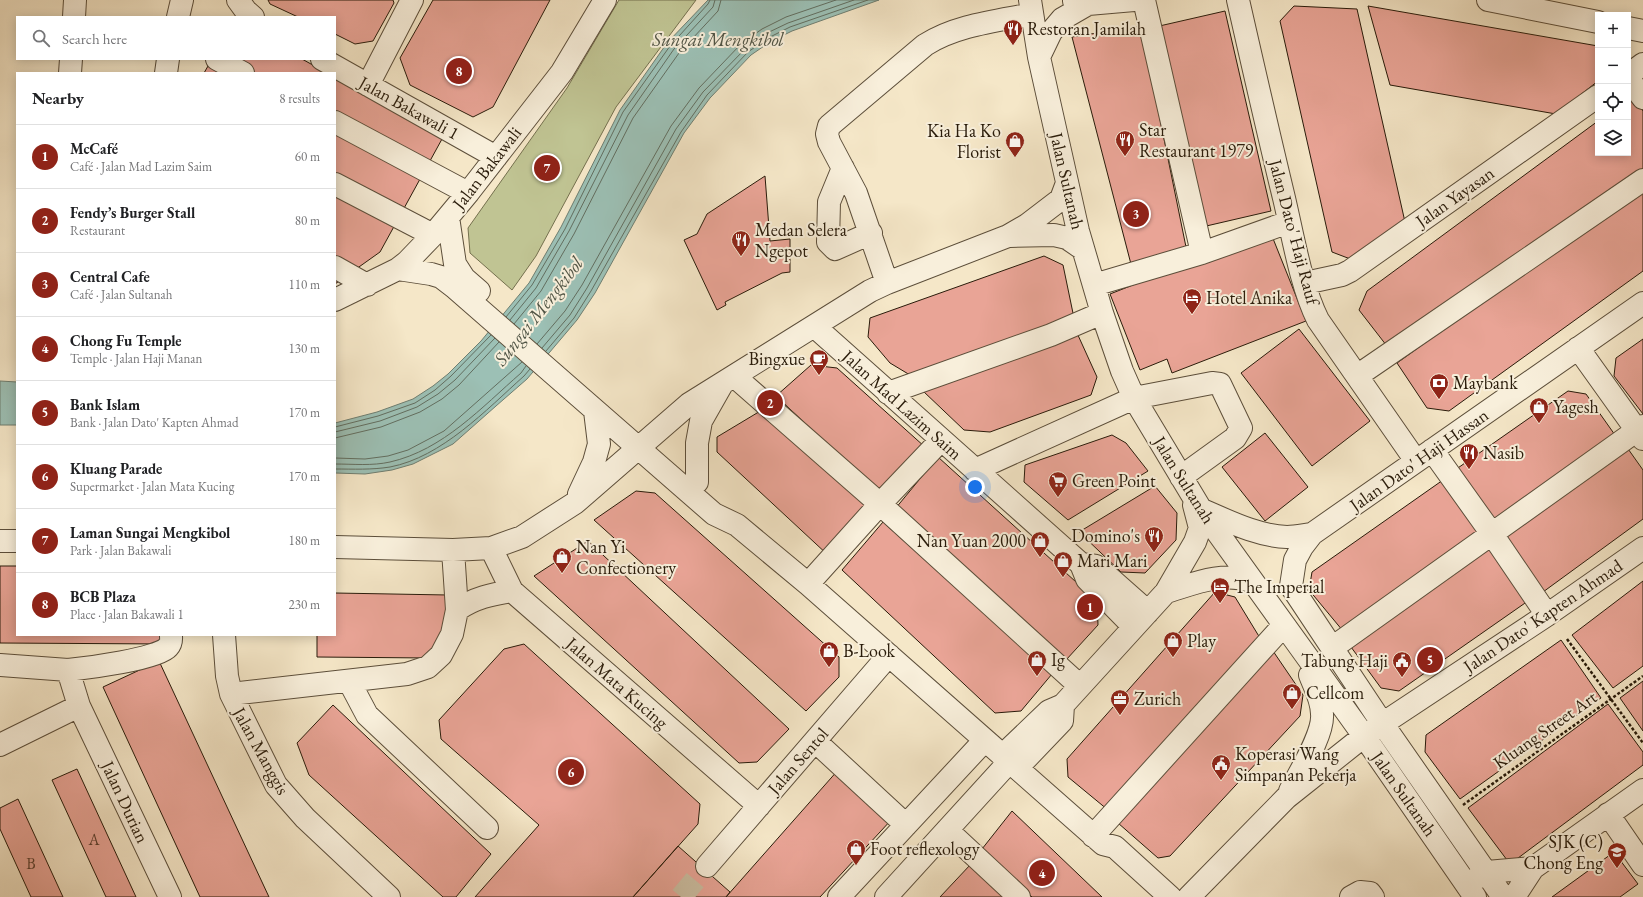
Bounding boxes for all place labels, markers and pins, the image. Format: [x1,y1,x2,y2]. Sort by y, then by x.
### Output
place label: Restoran Jamilah [1027,17,1146,40]
restaurant icon: Restoran Jamilah [1002,18,1024,46]
pin: 8 [446,56,472,86]
place label: Star Restaurant 1979 [1139,118,1254,162]
place label: Kia Ha Ko Florist [927,119,1001,163]
restaurant icon: Star Restaurant 1979 [1114,129,1136,157]
shop icon: Kia Ha Ko Florist [1004,130,1026,158]
pin: 7 [534,153,560,183]
pin: 3 [1123,199,1149,229]
place label: Medan Selera Ngepot [755,218,848,262]
restaurant icon: Medan Selera Ngepot [730,229,752,257]
place label: Hotel Anika [1206,286,1293,309]
hotel icon: Hotel Anika [1181,287,1203,315]
place label: Bingxue [748,347,805,370]
cafe icon: Bingxue [808,348,830,376]
place label: Maybank [1453,371,1518,394]
bank icon: Maybank [1428,372,1450,400]
pin: 2 [757,388,783,418]
place label: Yagesh [1553,395,1599,418]
shop icon: Yagesh [1528,396,1550,424]
place label: Nasib [1483,441,1524,464]
restaurant icon: Nasib [1458,442,1480,470]
place label: Green Point [1072,469,1156,492]
supermarket icon: Green Point [1047,470,1069,498]
place label: Domino's [1071,524,1140,547]
restaurant icon: Domino's [1143,525,1165,553]
place label: Nan Yuan 2000 [917,529,1026,552]
shop icon: Nan Yuan 2000 [1029,530,1051,558]
place label: Nan Yi Confectionery [576,535,676,579]
shop icon: Nan Yi Confectionery [551,546,573,574]
place label: Mari Mari [1077,549,1148,572]
shop icon: Mari Mari [1052,550,1074,578]
place label: The Imperial [1234,575,1324,598]
hotel icon: The Imperial [1209,576,1231,604]
pin: 1 [1077,592,1103,622]
place label: Play [1187,629,1216,652]
shop icon: Play [1162,630,1184,658]
place label: B-Look [843,639,896,662]
shop icon: B-Look [818,640,840,668]
pin: 5 [1417,645,1443,675]
place label: Ig [1051,648,1065,671]
shop icon: Ig [1026,649,1048,677]
place label: Tabung Haji [1301,649,1389,672]
public building icon: Tabung Haji [1391,650,1413,678]
place label: Cellcom [1306,681,1364,704]
shop icon: Cellcom [1281,682,1303,710]
place label: Zurich [1134,687,1181,710]
office icon: Zurich [1109,688,1131,716]
place label: Koperasi Wang Simpanan Pekerja [1235,742,1357,786]
public building icon: Koperasi Wang Simpanan Pekerja [1210,753,1232,781]
pin: 6 [558,757,584,787]
place label: SJK (C) Chong Eng [1524,830,1603,874]
place label: Foot reflexology [870,837,980,860]
shop icon: Foot reflexology [845,838,867,866]
school or university icon: SJK (C) Chong Eng [1606,841,1628,869]
pin: 4 [1029,858,1055,888]

